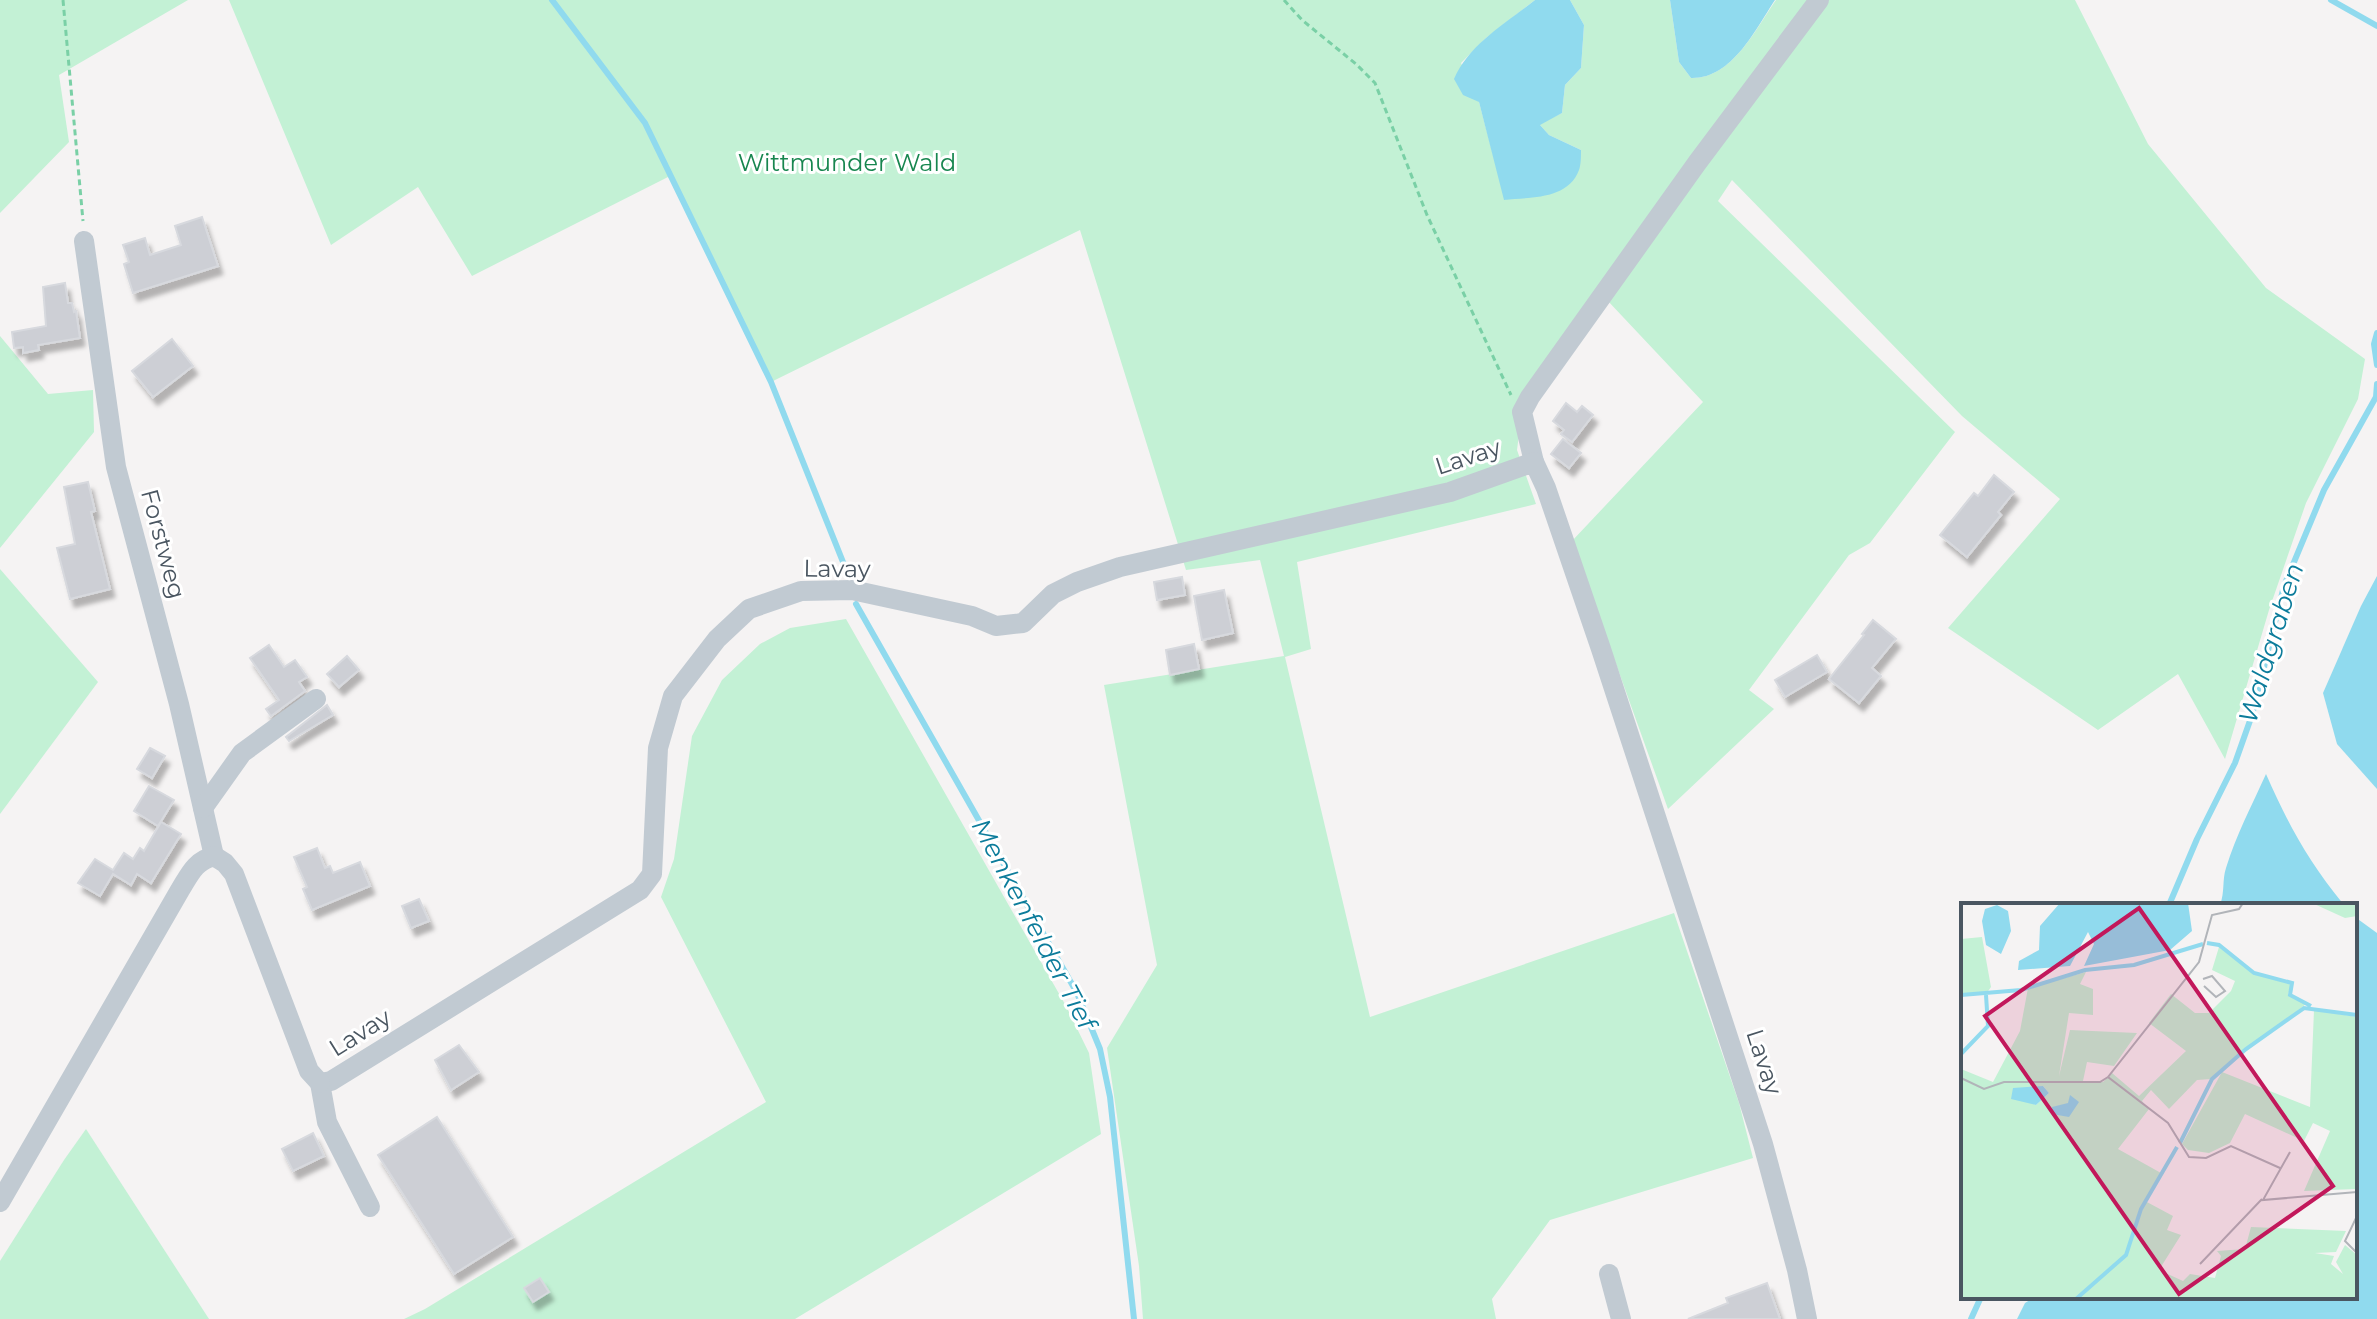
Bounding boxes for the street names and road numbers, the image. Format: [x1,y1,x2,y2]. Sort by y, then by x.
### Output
street label: Lavay [1431,432,1504,481]
street label: Forstweg [135,486,192,602]
street label: Lavay [803,553,871,584]
street label: Lavay [324,1002,396,1063]
street label: Lavay [1740,1025,1789,1098]

